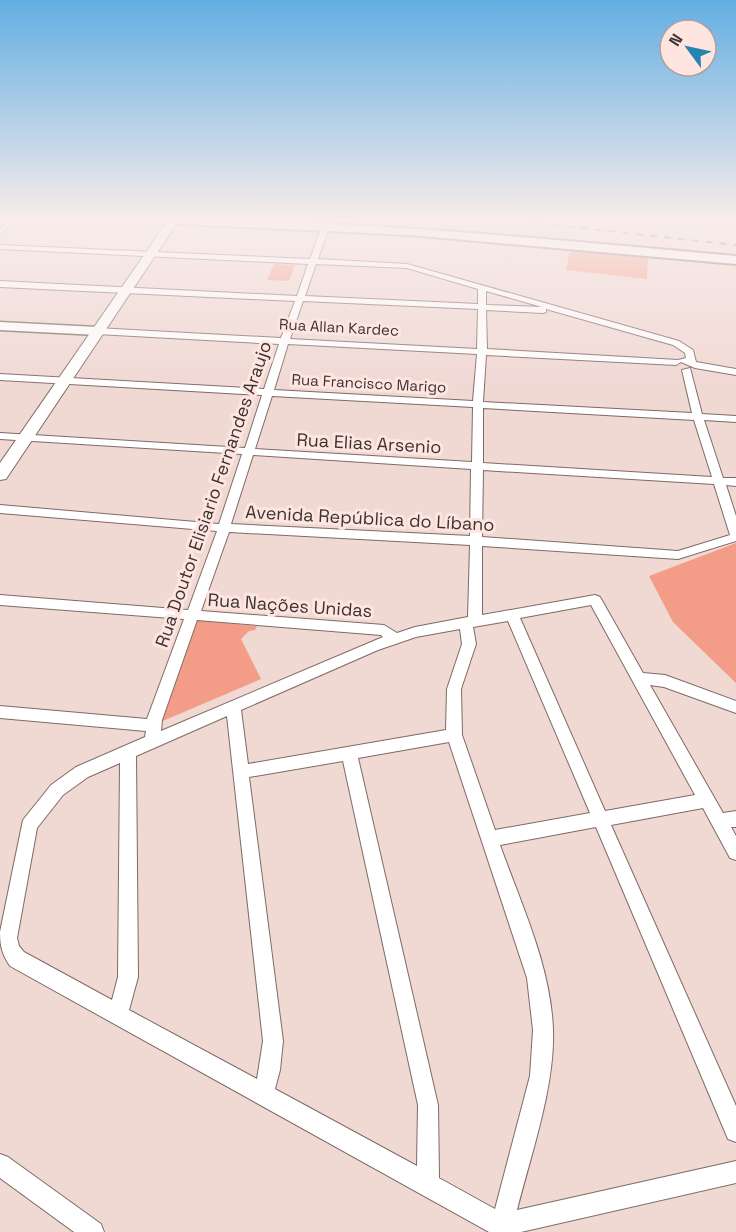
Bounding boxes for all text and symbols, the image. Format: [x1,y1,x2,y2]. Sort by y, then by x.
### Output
north arrow [658,18,718,78]
text: N [664,30,688,50]
street label: Rua Allan Kardec [279,314,399,340]
street label: Rua Doutor Elisiario Fernandes Araujo [150,338,276,650]
street label: Rua Francisco Marigo [291,369,447,397]
street label: Rua Elias Arsenio [296,428,442,458]
street label: Avenida República do Líbano [245,500,495,536]
street label: Rua Nações Unidas [207,588,373,622]

